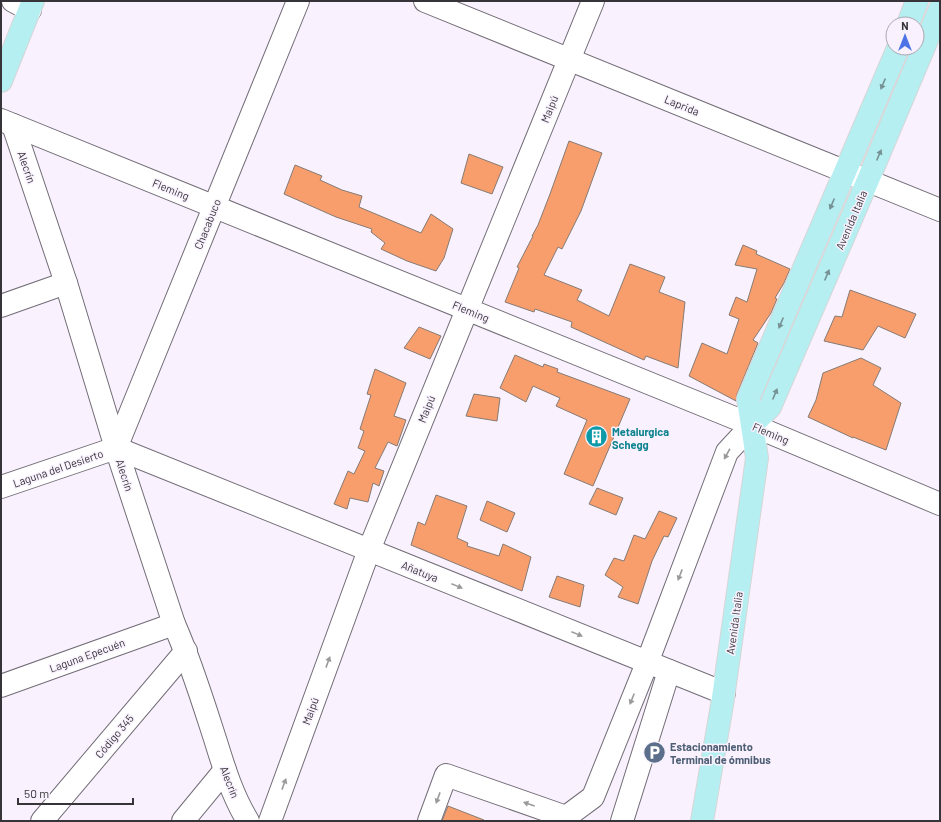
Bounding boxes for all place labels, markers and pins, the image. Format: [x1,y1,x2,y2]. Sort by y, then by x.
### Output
building icon: Metalurgica Schegg [584,424,610,450]
place label: Metalurgica Schegg [612,425,669,451]
parking icon: Estacionamiento Terminal de ómnibus [641,739,667,765]
place label: Estacionamiento Terminal de ómnibus [670,740,771,766]

